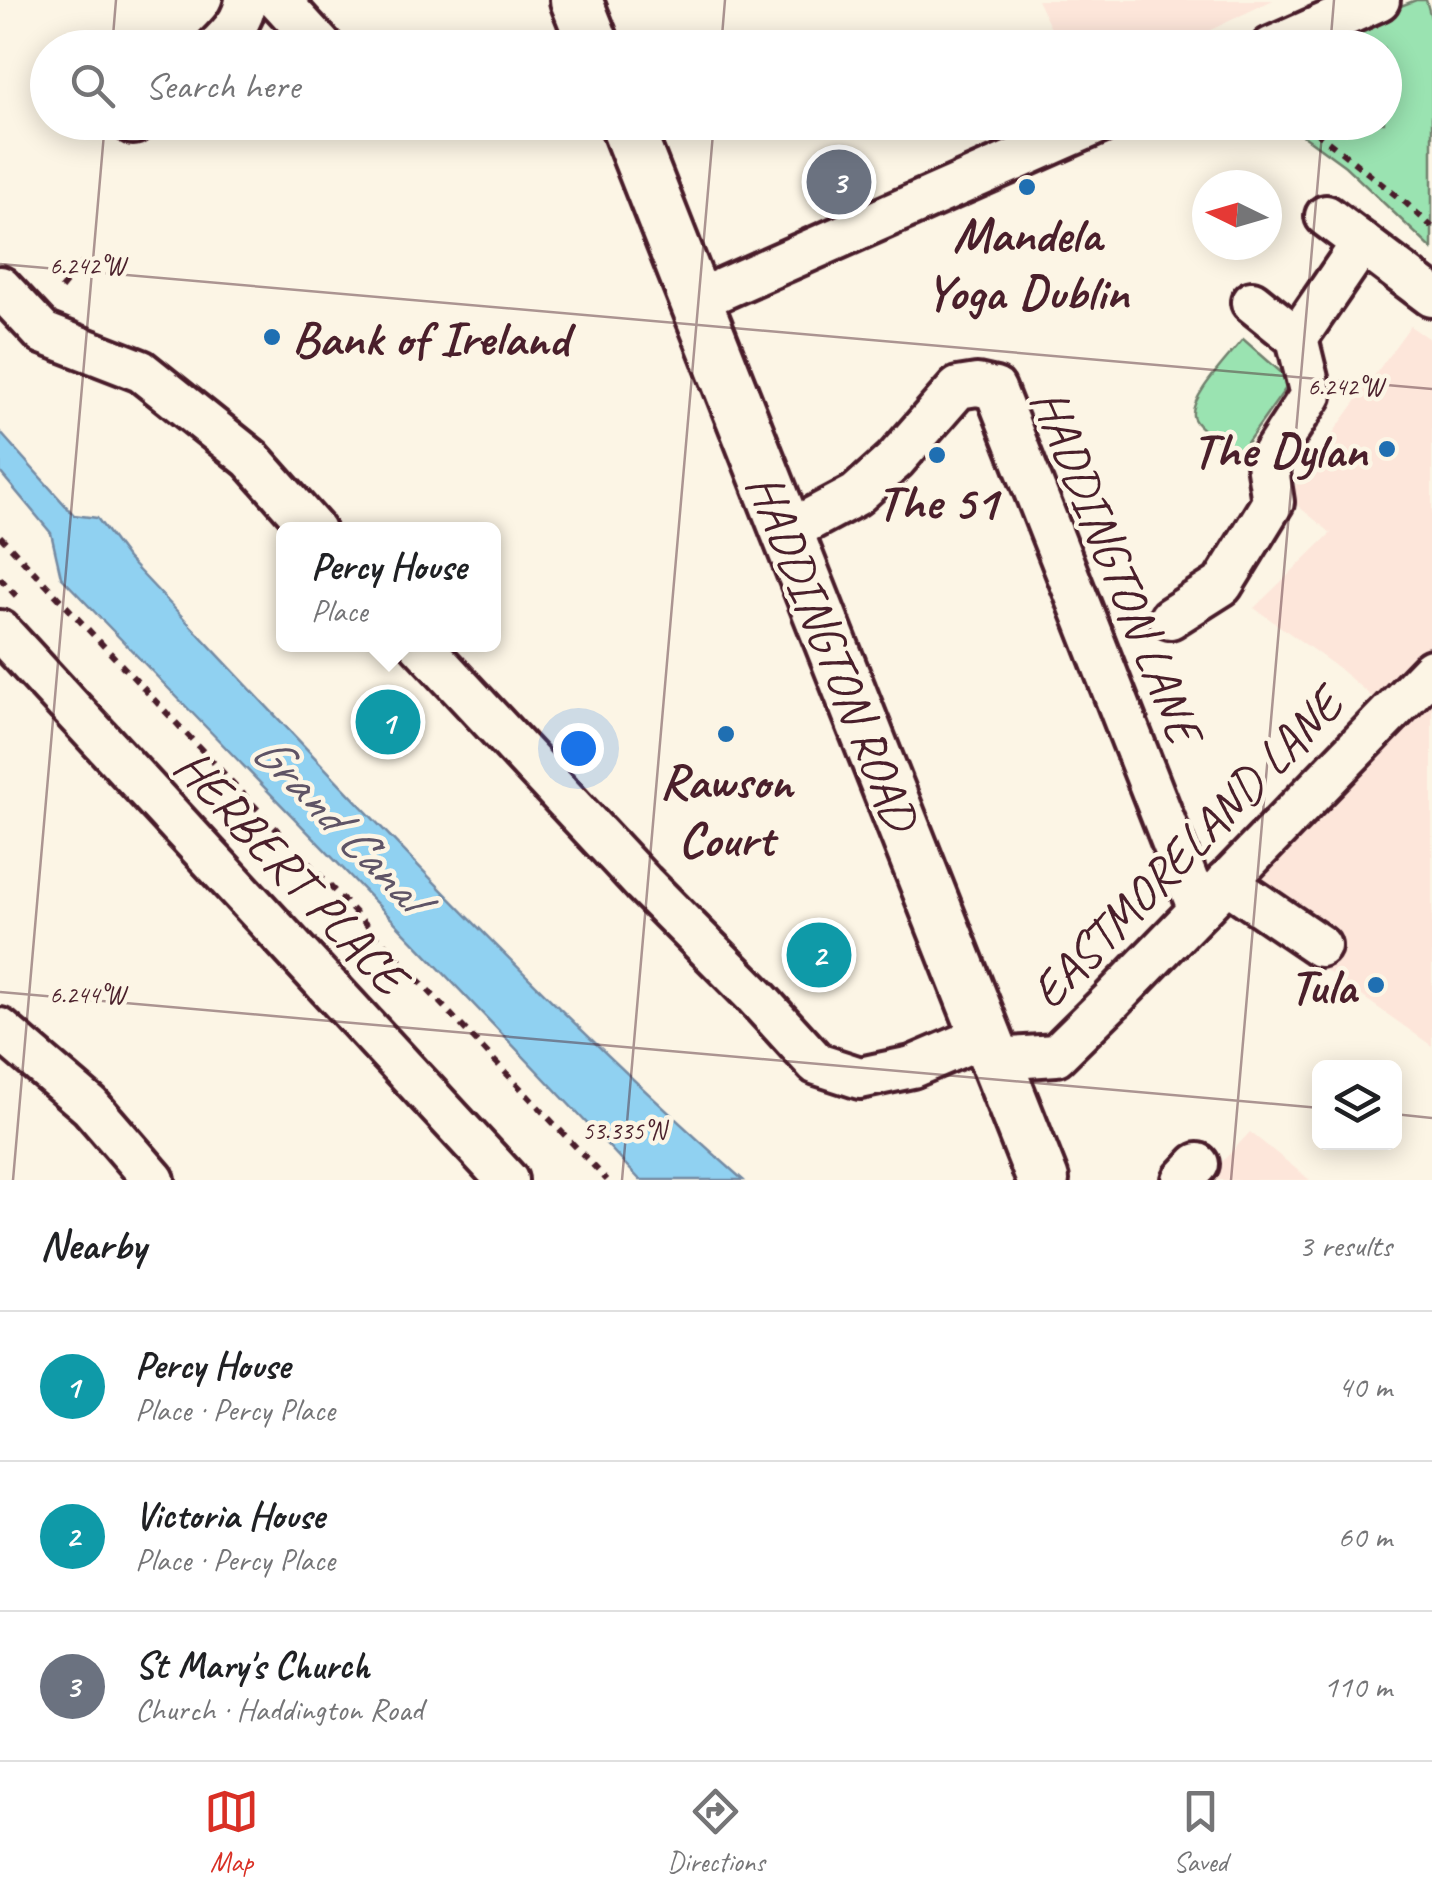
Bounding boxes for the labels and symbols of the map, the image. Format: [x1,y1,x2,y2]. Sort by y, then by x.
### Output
pin: 3 [806,144,872,220]
north arrow [1192,170,1282,260]
marker: Mandela Yoga Dublin [1016,176,1038,198]
place label: Mandela Yoga Dublin [926,203,1130,324]
text: 6.242°W [49,250,129,282]
place label: Bank of Ireland [292,307,576,370]
marker: Bank of Ireland [261,326,283,348]
text: 6.242°W [1307,371,1387,403]
street label: HADDINGTON LANE [1017,380,1219,758]
place label: The Dylan [1192,419,1369,482]
marker: The Dylan [1376,438,1398,460]
marker: The 51 [926,444,948,466]
street label: HADDINGTON ROAD [733,464,934,843]
place label: The 51 [877,471,1003,534]
street label: EASTMORELAND LANE [1017,670,1359,1022]
pin: 1 [356,684,420,760]
water label: Grand Canal [238,719,452,936]
your location [553,723,604,774]
marker: Rawson Court [715,723,737,745]
street label: HERBERT PLACE [161,735,424,1011]
place label: Rawson Court [660,750,795,871]
pin: 2 [786,918,852,992]
place label: Tula [1289,955,1359,1018]
marker: Tula [1365,974,1387,996]
text: 6.244°W [49,979,129,1011]
text: 53.335°N [582,1115,670,1147]

